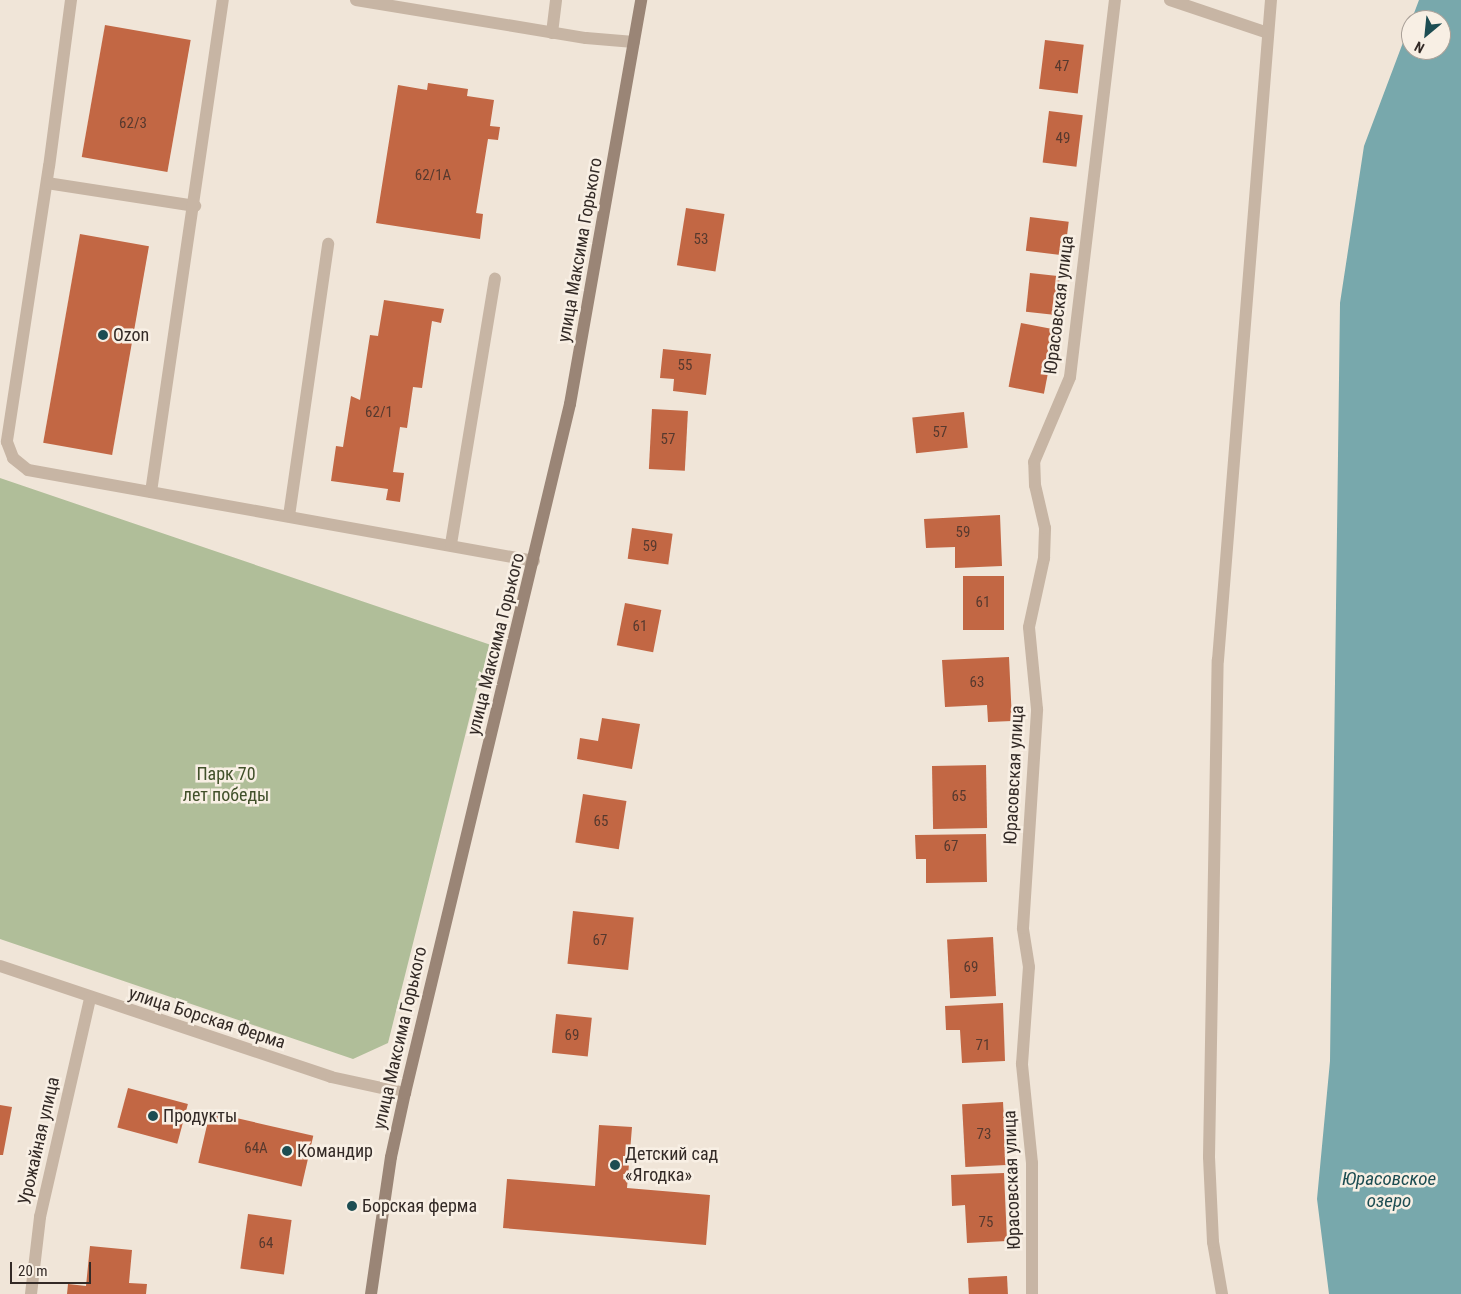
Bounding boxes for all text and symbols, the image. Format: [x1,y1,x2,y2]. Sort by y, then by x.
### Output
north arrow [1401,10,1451,60]
text: N [1412,38,1427,56]
house number: 47 [1055,58,1069,76]
house number: 62/3 [119,115,147,133]
house number: 49 [1056,130,1070,148]
street label: улица Максима Горького [553,156,607,344]
house number: 62/1А [415,167,451,185]
house number: 53 [694,231,708,249]
street label: Юрасовская улица [1040,234,1078,376]
place label: Ozon [113,324,149,346]
marker: Ozon [97,329,109,341]
house number: 55 [678,357,692,375]
house number: 62/1 [365,404,393,422]
house number: 57 [933,424,947,442]
house number: 57 [661,431,675,449]
house number: 59 [956,524,970,542]
house number: 59 [643,538,657,556]
street label: улица Максима Горького [463,551,529,737]
house number: 61 [976,594,990,612]
house number: 61 [633,618,647,636]
house number: 63 [970,674,984,692]
street label: Юрасовская улица [1000,705,1028,845]
park label: Парк 70 лет победы [183,764,269,806]
house number: 65 [952,788,966,806]
house number: 65 [594,813,608,831]
house number: 67 [944,838,958,856]
house number: 67 [593,932,607,950]
street label: улица Максима Горького [368,944,432,1132]
house number: 69 [964,959,978,977]
street label: улица Борская Ферма [126,982,288,1054]
house number: 69 [565,1027,579,1045]
house number: 71 [976,1037,990,1055]
street label: Урожайная улица [14,1075,64,1207]
place label: Продукты [163,1105,237,1127]
marker: Продукты [147,1110,159,1122]
street label: Юрасовская улица [999,1110,1025,1250]
house number: 73 [977,1126,991,1144]
house number: 64А [244,1140,268,1158]
place label: Командир [297,1140,373,1162]
place label: Детский сад «Ягодка» [625,1144,718,1186]
marker: Командир [281,1145,293,1157]
marker: Детский сад «Ягодка» [609,1159,621,1171]
water label: Юрасовское озеро [1342,1168,1436,1212]
place label: Борская ферма [362,1195,477,1217]
marker: Борская ферма [346,1200,358,1212]
house number: 75 [979,1214,993,1232]
house number: 64 [259,1235,273,1253]
scale bar [12,1252,94,1284]
text: 20 m [18,1262,48,1280]

